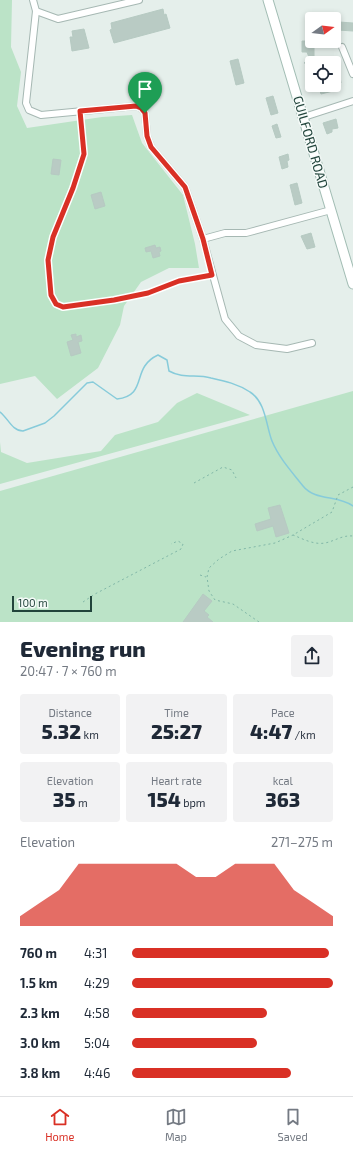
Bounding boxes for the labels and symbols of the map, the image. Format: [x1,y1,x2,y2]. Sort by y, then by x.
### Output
north arrow [305,12,341,48]
pin [128,72,162,113]
street label: GUILFORD ROAD [290,94,332,190]
scale bar [12,594,92,613]

